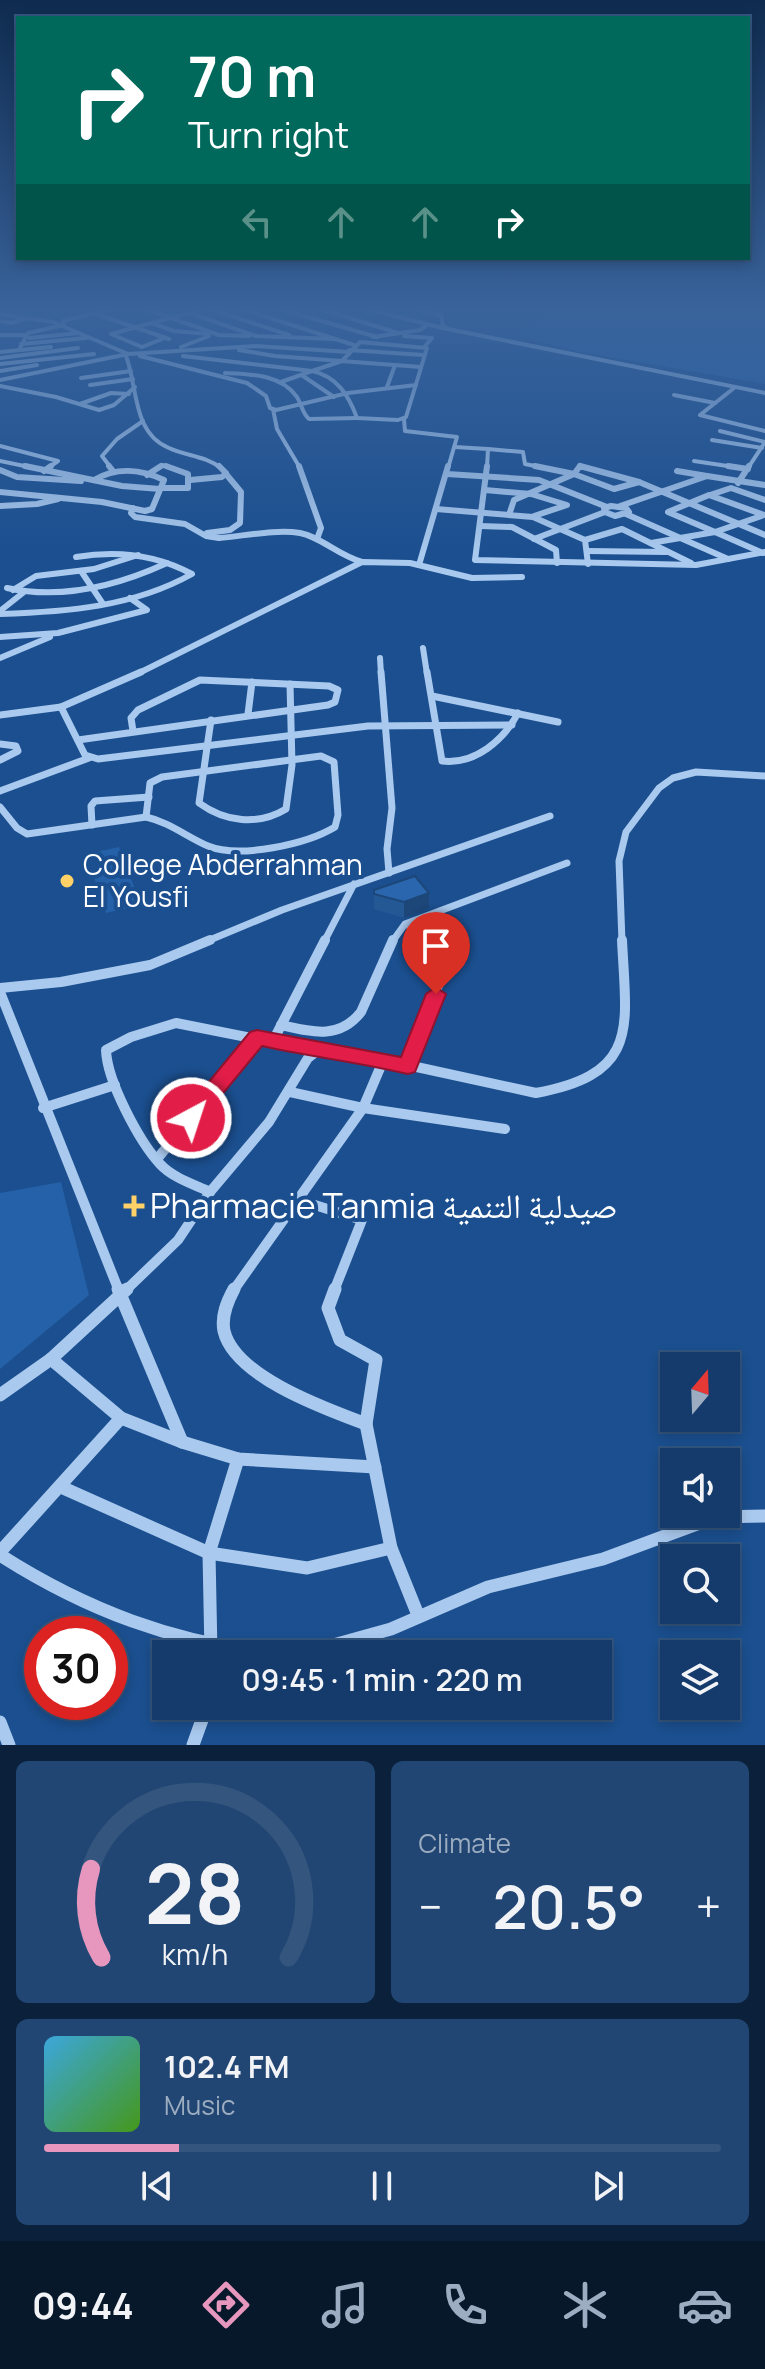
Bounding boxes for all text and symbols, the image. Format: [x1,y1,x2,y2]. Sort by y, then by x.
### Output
text: 70 m [188,37,316,114]
icon: right [56,48,160,152]
text: Turn right [188,110,349,159]
icon: left [235,200,279,244]
icon: ahead [319,200,363,244]
icon: ahead [403,200,447,244]
icon: right [487,200,531,244]
place label: College Abderrahman El Yousfi [83,845,363,915]
marker: College Abderrahman El Yousfi [58,872,76,890]
pin [402,912,470,994]
icon: arrive [414,924,458,968]
position arrow [149,1076,233,1160]
place label: Pharmacie Tanmia صيدلية التنمية [150,1182,618,1228]
marker: Pharmacie Tanmia صيدلية التنمية [125,1197,143,1215]
north arrow [660,1352,740,1432]
map controls [660,1352,740,1720]
button: sound [660,1448,740,1528]
button: search [660,1544,740,1624]
speed limit sign: 30 [24,1616,128,1720]
button: layers [660,1640,740,1720]
text: 09:45 · 1 min · 220 m [242,1659,522,1700]
text: Climate [419,1825,511,1861]
text: 28 [145,1835,246,1949]
text: 20.5° [492,1865,645,1947]
text: − [419,1876,442,1936]
text: + [696,1876,721,1936]
text: km/h [162,1935,228,1974]
text: 102.4 FM [164,2046,289,2087]
text: Music [164,2087,235,2123]
icon: previous [135,2164,179,2208]
icon: pause [360,2164,404,2208]
icon: next [586,2164,630,2208]
icon: directions [198,2277,254,2333]
icon: music [317,2277,373,2333]
icon: phone [437,2277,493,2333]
icon: climate [557,2277,613,2333]
icon: car [677,2277,733,2333]
text: 09:44 [32,2281,134,2330]

